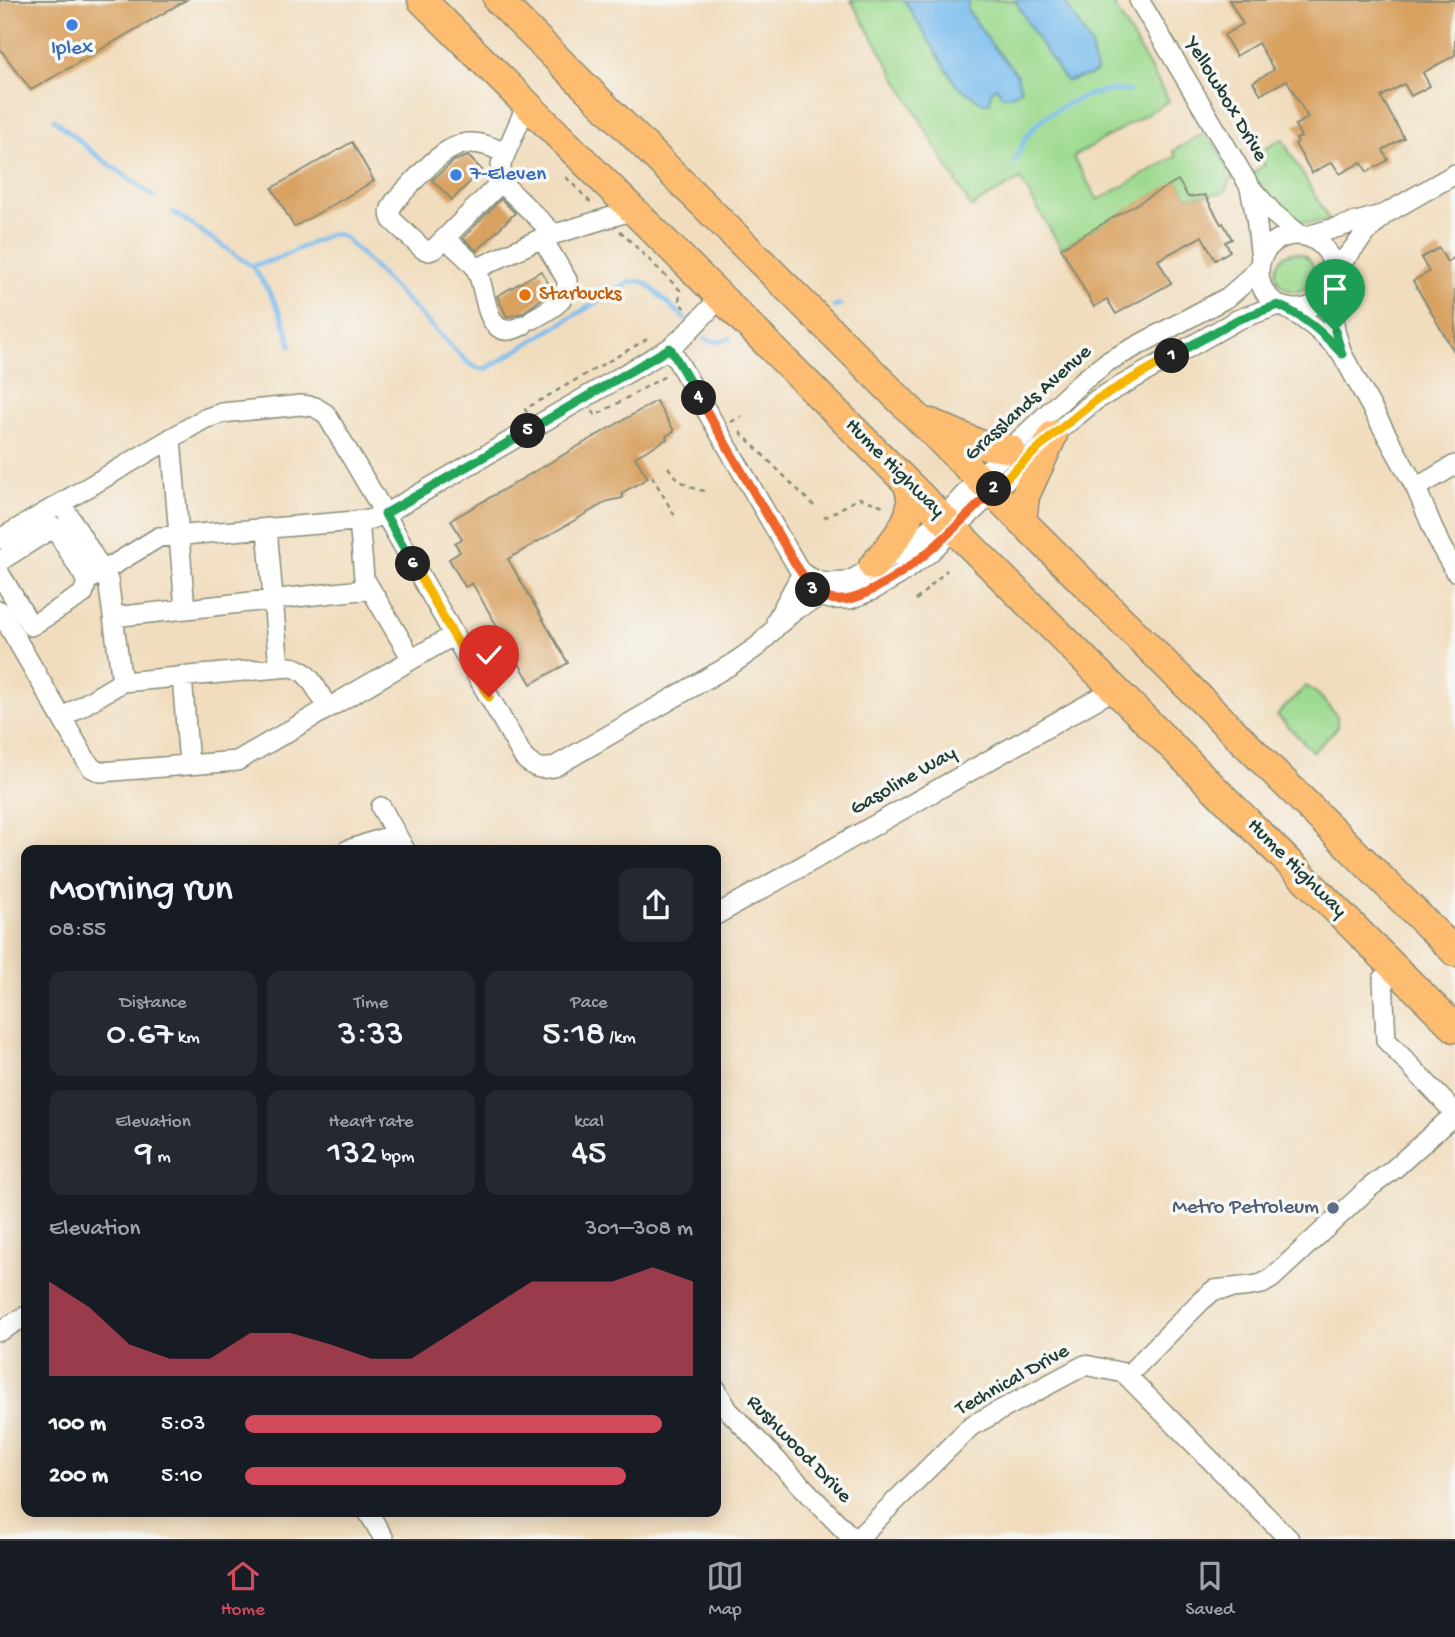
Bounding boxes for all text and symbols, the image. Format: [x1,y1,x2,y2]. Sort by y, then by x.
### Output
marker: Iplex [64,17,80,33]
street label: Yellowbox Drive [1177,32,1273,168]
place label: Iplex [51,37,93,62]
place label: 7-Eleven [469,163,546,188]
marker: 7-Eleven [448,167,464,183]
pin [1305,259,1365,331]
icon: arrive [1316,270,1354,308]
place label: Starbucks [539,283,623,308]
marker: Starbucks [517,287,533,303]
pin: 1 [1154,338,1190,374]
street label: Grasslands Avenue [960,340,1099,468]
text: 1 [1168,344,1175,367]
pin: 4 [682,380,716,416]
text: 4 [694,386,703,409]
pin: 5 [510,414,546,448]
street label: Hume Highway [839,414,949,524]
text: 5 [523,419,533,442]
pin: 2 [976,472,1012,506]
text: 2 [989,477,998,500]
pin: 6 [396,546,430,582]
text: 6 [408,552,417,575]
pin: 3 [796,572,830,608]
text: 3 [808,578,817,601]
pin [459,625,519,697]
icon: check [470,636,508,674]
street label: Gasoline Way [846,742,962,822]
street label: Hume Highway [1241,814,1351,924]
button: share [619,868,693,942]
text: Morning run [49,869,233,913]
text: 08:55 [49,917,106,944]
text: Distance [119,992,187,1015]
text: Time [354,992,388,1015]
text: Pace [570,992,608,1015]
text: 0.67 [106,1015,173,1056]
text: 3:33 [338,1015,404,1056]
text: 5:18 [542,1015,605,1056]
text: km [173,1027,200,1050]
text: /km [605,1027,636,1050]
text: Elevation [115,1111,191,1134]
text: Heart rate [328,1111,414,1134]
text: kcal [574,1111,604,1134]
text: 9 [135,1134,153,1175]
text: 132 [328,1134,377,1175]
text: 45 [572,1134,606,1175]
text: m [153,1146,171,1169]
text: bpm [377,1146,414,1169]
place label: Metro Petroleum [1172,1196,1319,1221]
marker: Metro Petroleum [1325,1200,1341,1216]
text: Elevation [49,1216,140,1243]
text: 301–308 m [585,1216,693,1243]
street label: Technical Drive [951,1339,1075,1423]
street label: Rushwood Drive [740,1391,857,1510]
text: 100 m [49,1411,106,1438]
text: 5:03 [161,1411,205,1438]
text: 200 m [49,1463,108,1490]
text: 5:10 [161,1463,203,1490]
tab: Home [221,1557,265,1622]
tab: Map [706,1557,744,1622]
tab: Saved [1186,1557,1234,1622]

